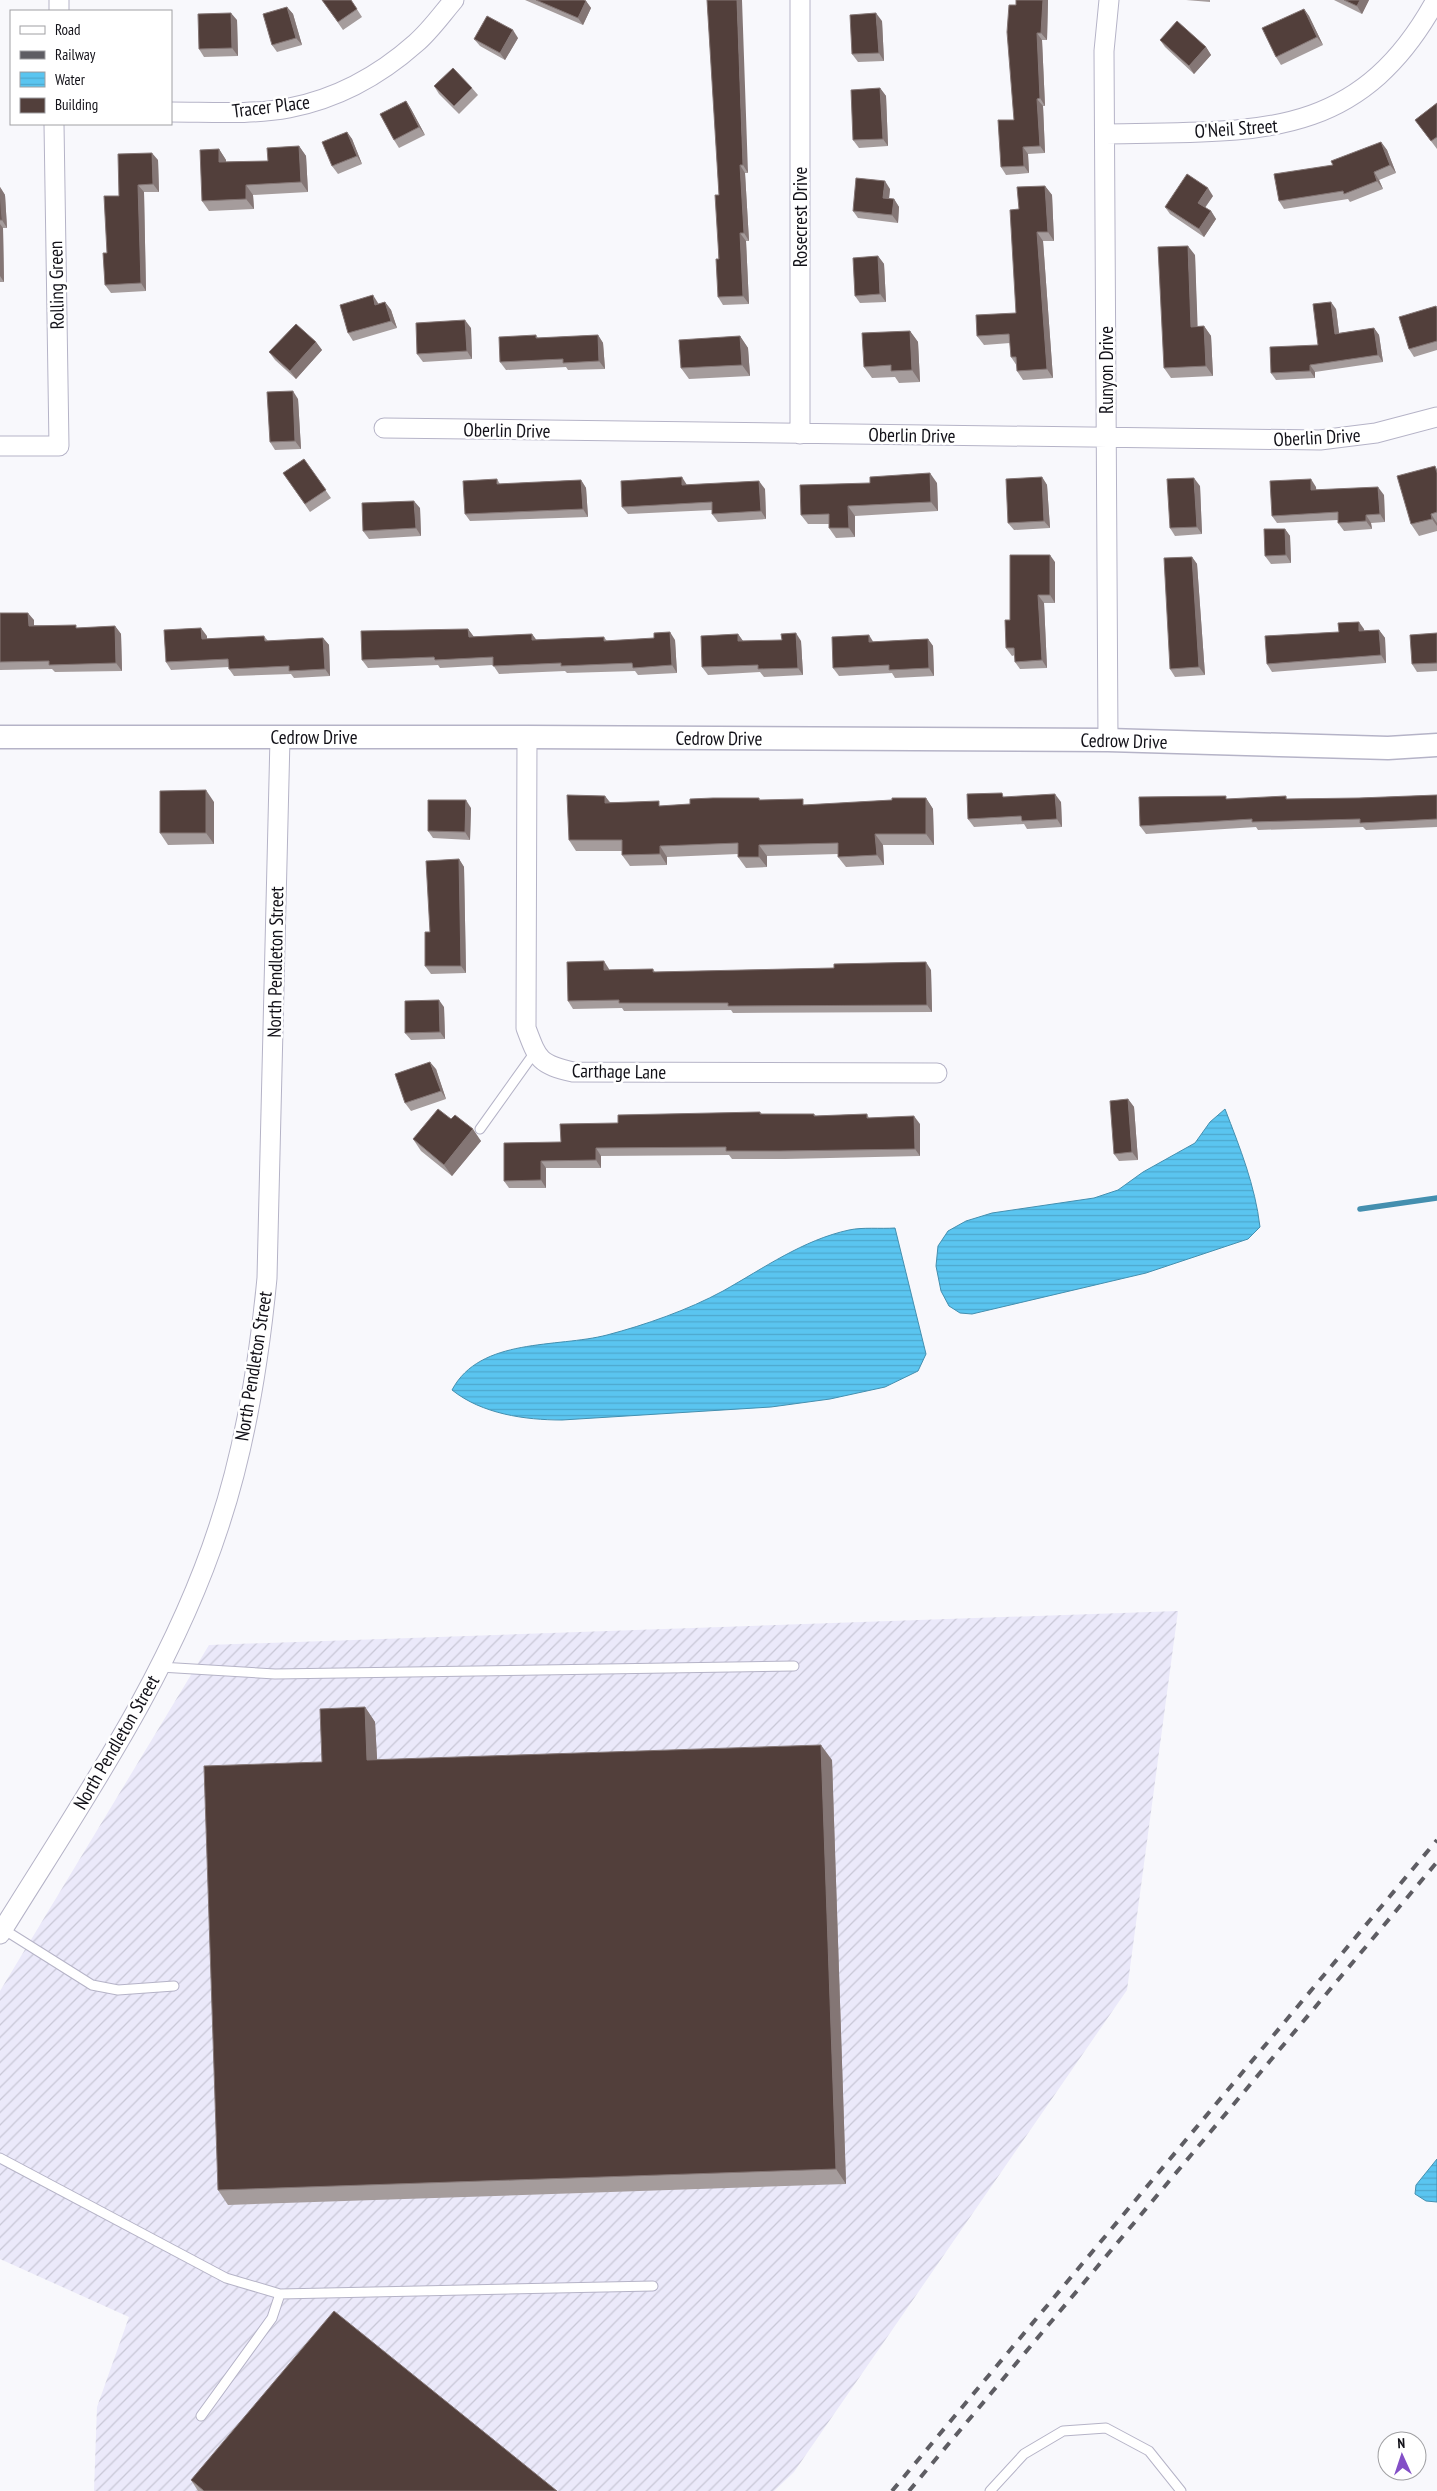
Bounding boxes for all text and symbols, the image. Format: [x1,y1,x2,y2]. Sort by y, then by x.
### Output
legend [10,10,172,125]
text: Road [55,20,81,39]
text: Railway [55,45,96,64]
text: Water [55,70,86,89]
street label: Tracer Place [231,89,311,123]
text: Building [55,95,98,114]
street label: O'Neil Street [1194,113,1279,143]
street label: Rosecrest Drive [788,166,812,267]
street label: Rolling Green [43,241,69,329]
street label: Runyon Drive [1094,326,1118,414]
street label: Oberlin Drive [463,417,551,443]
street label: Oberlin Drive [868,422,956,448]
street label: Oberlin Drive [1273,423,1361,451]
street label: Cedrow Drive [271,725,358,749]
street label: Cedrow Drive [675,726,763,750]
street label: Cedrow Drive [1080,728,1168,754]
street label: North Pendleton Street [262,885,288,1038]
street label: Carthage Lane [572,1058,667,1084]
street label: North Pendleton Street [229,1289,277,1443]
street label: North Pendleton Street [68,1670,165,1814]
north arrow [1377,2431,1427,2481]
text: N [1397,2434,1406,2452]

